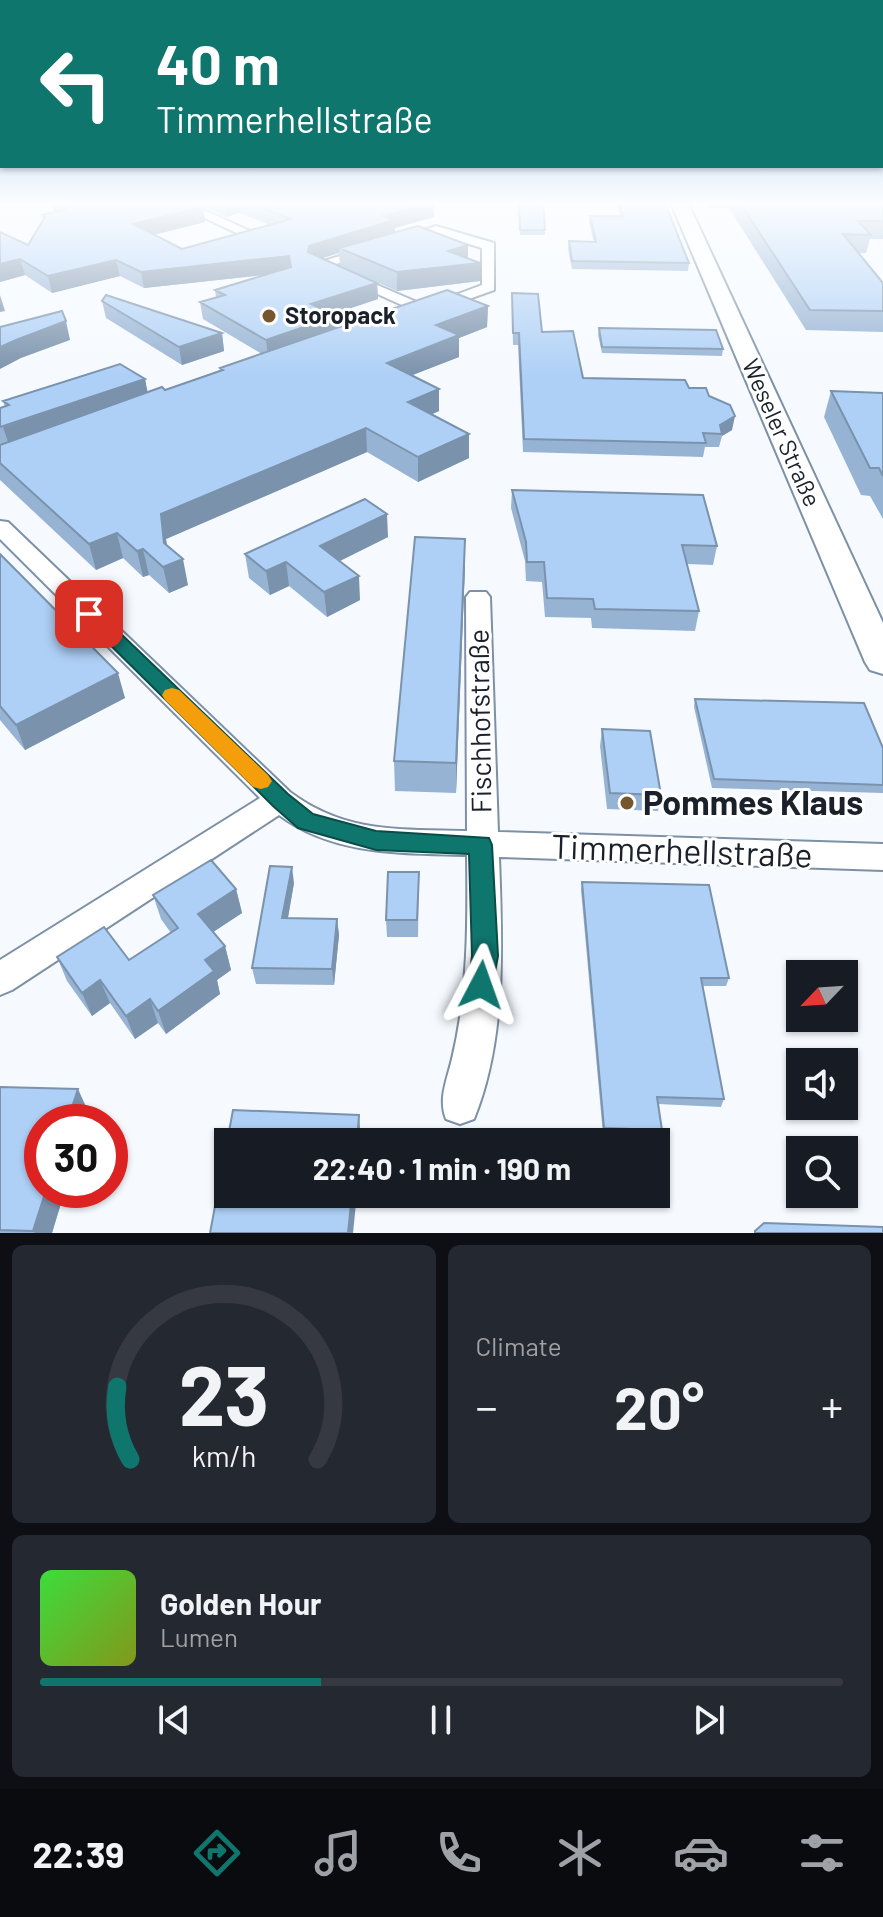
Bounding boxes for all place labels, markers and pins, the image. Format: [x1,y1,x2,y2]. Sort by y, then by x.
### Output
place label: Storopack [285,300,396,329]
marker: Storopack [260,307,278,325]
pin [55,580,123,648]
place label: Pommes Klaus [643,781,863,822]
marker: Pommes Klaus [618,794,636,812]

